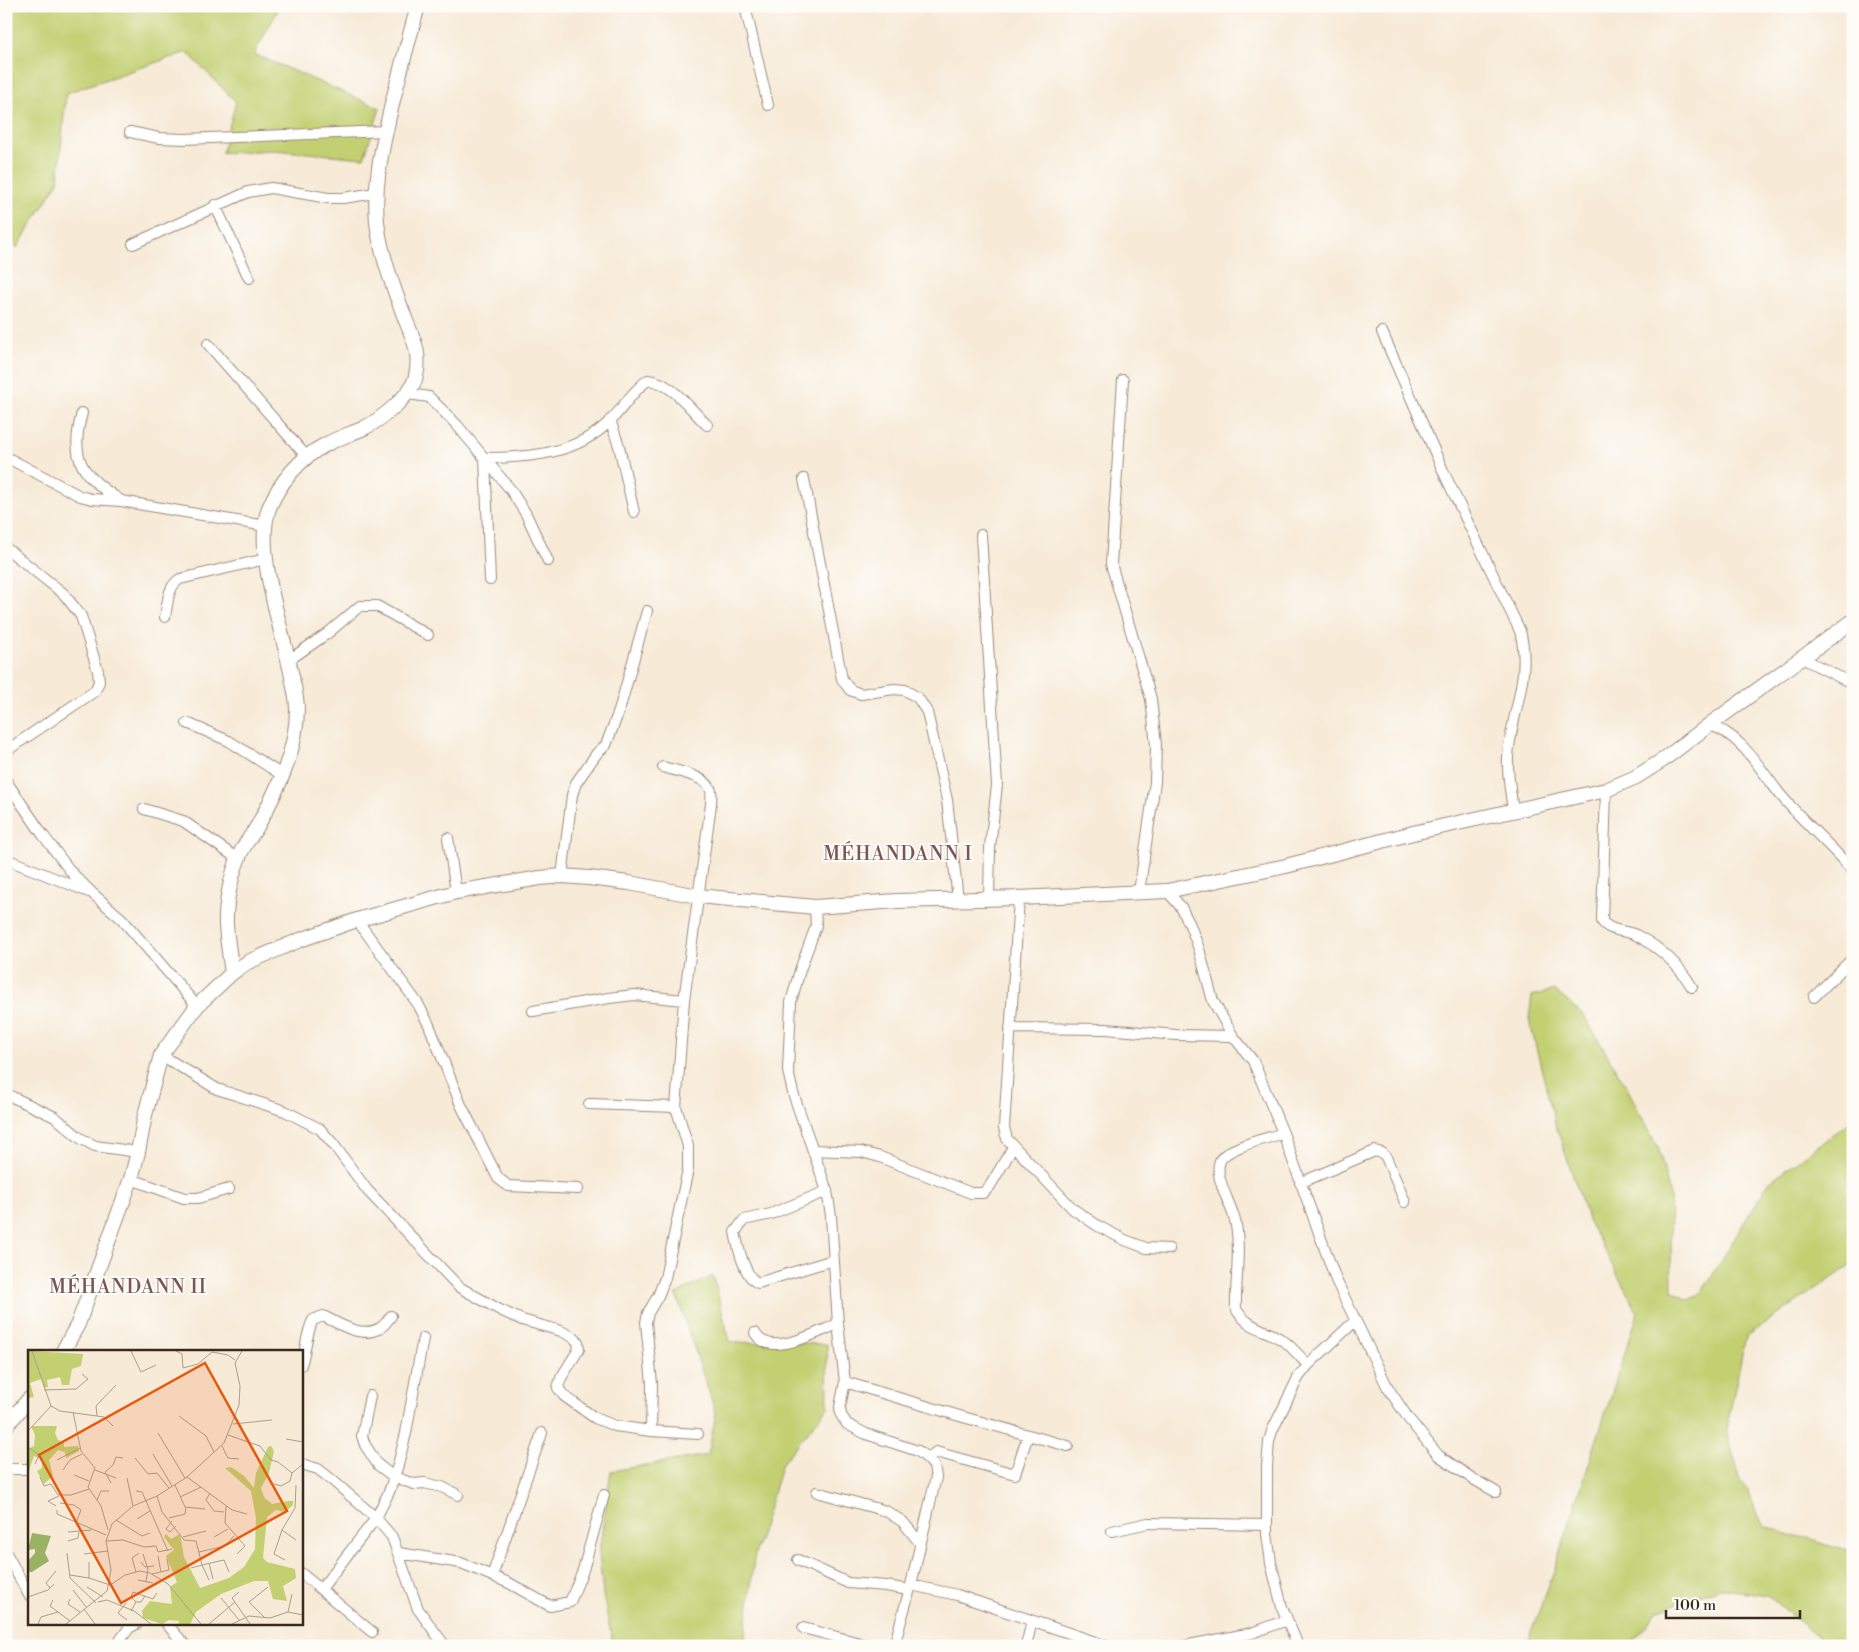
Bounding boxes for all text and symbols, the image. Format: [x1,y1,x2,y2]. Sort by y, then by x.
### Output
district label: MÉHANDANN I [823,841,973,866]
district label: MÉHANDANN II [49,1274,207,1299]
inset map [28,1350,302,1624]
scale bar [1666,1587,1800,1619]
text: 100 m [1674,1596,1716,1615]

